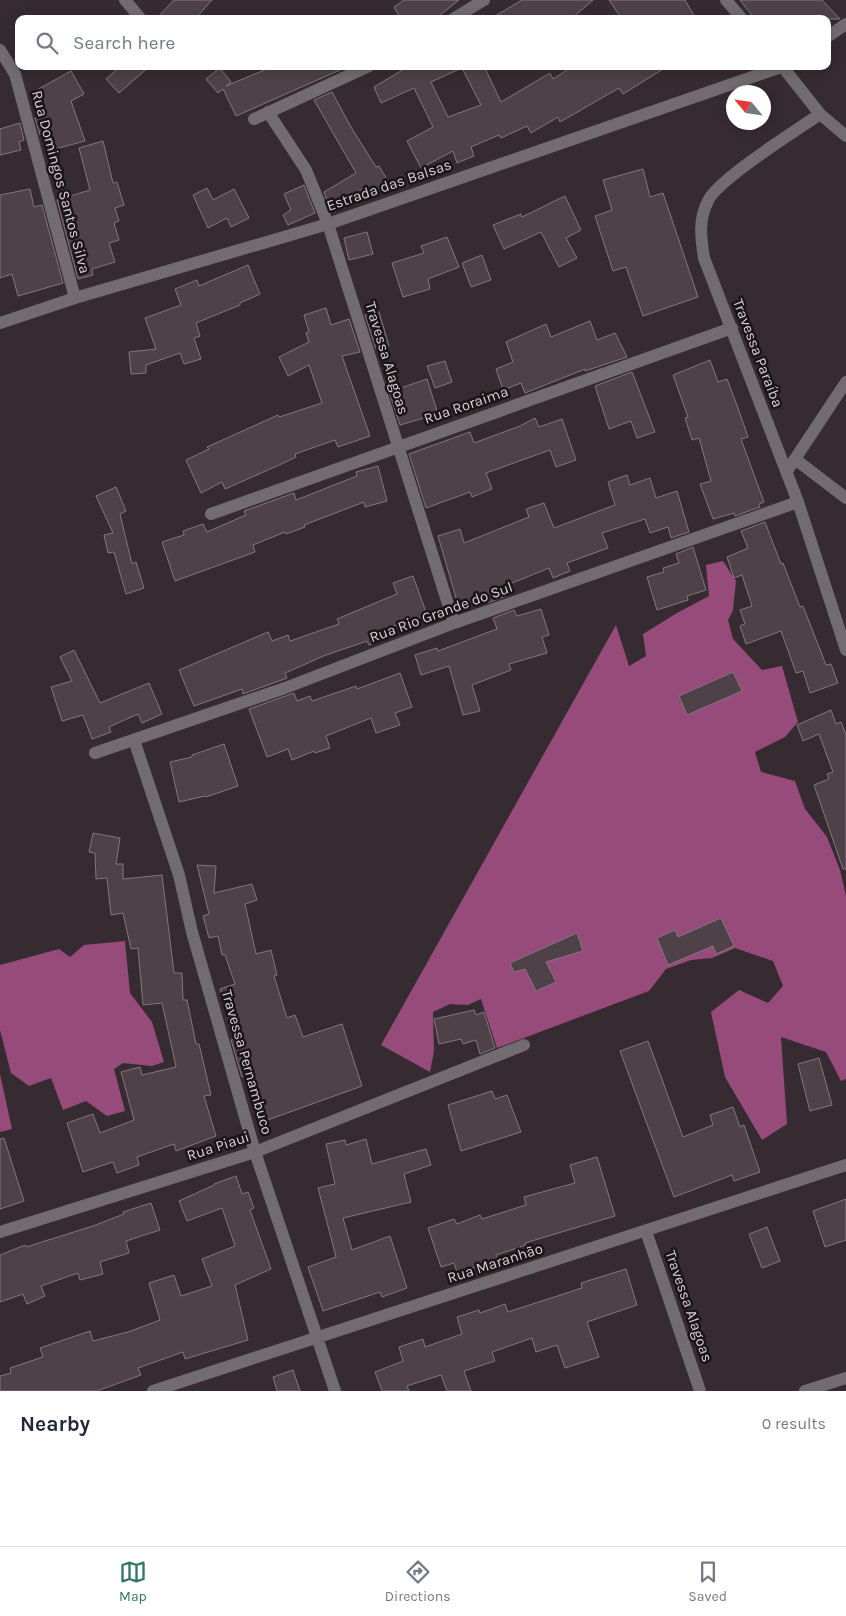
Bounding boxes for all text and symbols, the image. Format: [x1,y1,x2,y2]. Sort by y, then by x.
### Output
search box [15,15,831,70]
icon: search [33,29,61,57]
text: Search here [73,32,175,54]
north arrow [726,85,771,130]
street label: Rua Domingos Santos Silva [28,88,94,276]
street label: Estrada das Balsas [324,155,454,215]
street label: Travessa Paraíba [729,296,787,410]
street label: Travessa Alagoas [361,300,413,416]
street label: Rua Roraima [422,382,510,428]
street label: Rua Rio Grande do Sul [367,578,515,646]
street label: Travessa Pernambuco [218,988,276,1136]
street label: Rua Piaui [184,1127,252,1165]
street label: Rua Maranhão [445,1239,545,1287]
street label: Travessa Alagoas [661,1248,717,1364]
text: Nearby [20,1412,90,1436]
text: 0 results [762,1414,826,1433]
tab: Map [119,1558,147,1605]
tab: Directions [385,1558,451,1605]
tab: Saved [688,1558,727,1605]

